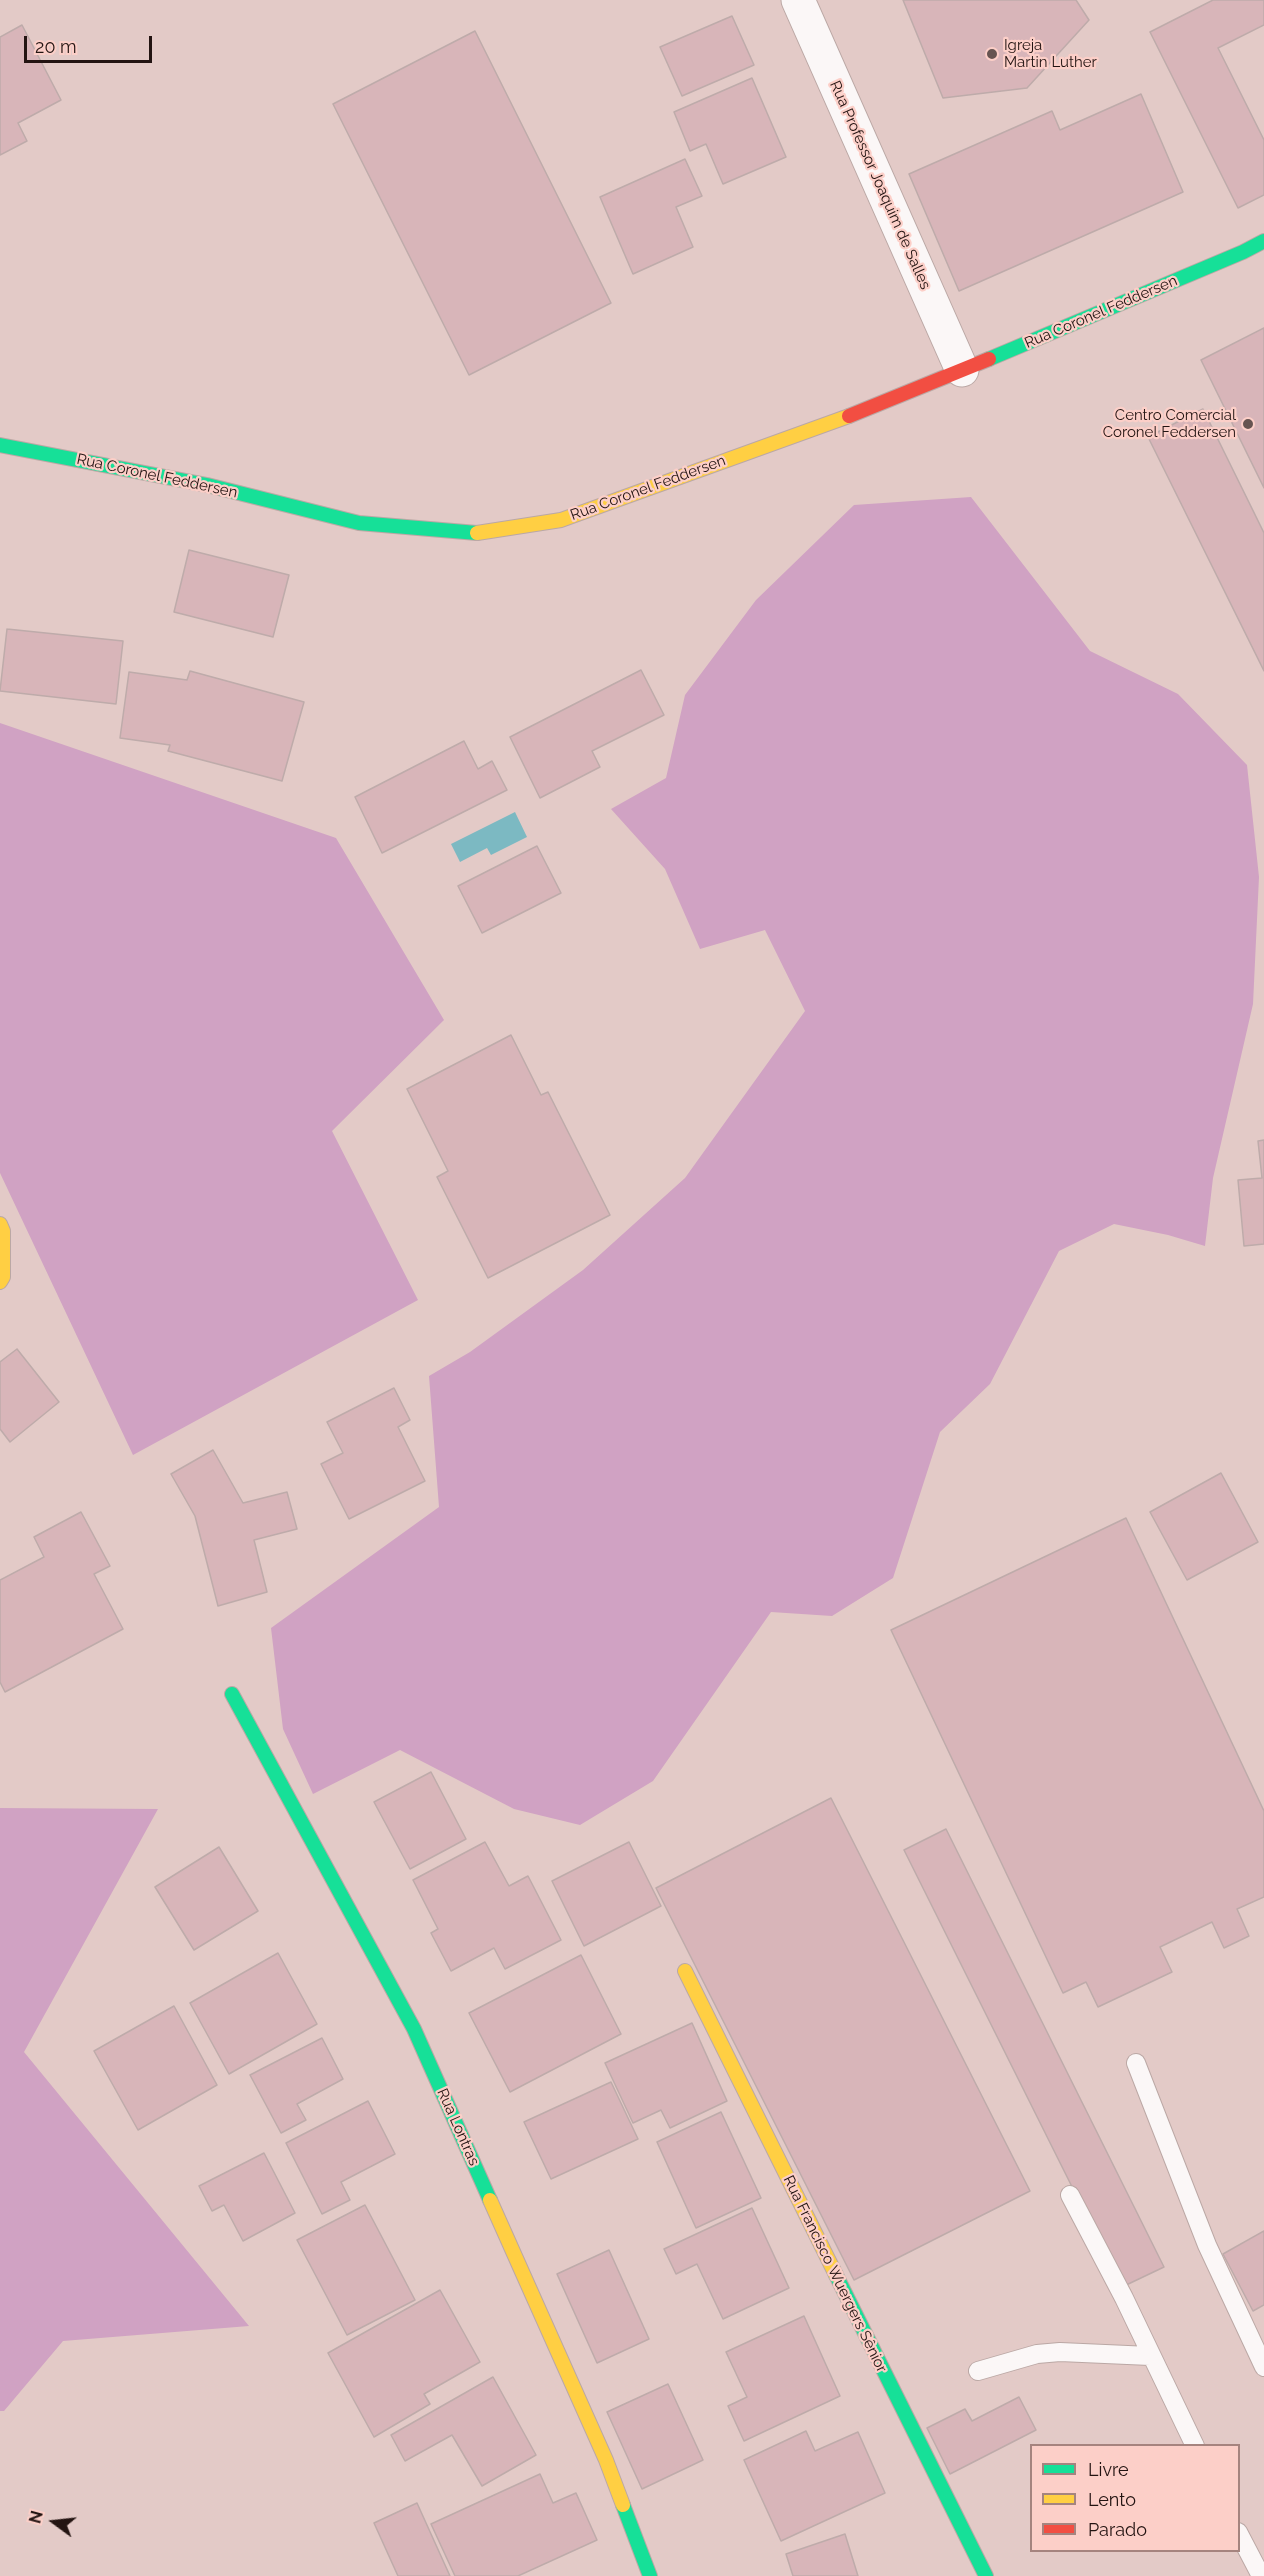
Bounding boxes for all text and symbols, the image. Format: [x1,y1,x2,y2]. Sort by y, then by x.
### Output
scale bar [27,24,154,62]
text: 20 m [35,36,77,57]
place label: Igreja Martin Luther [1004,36,1097,71]
marker: Igreja Martin Luther [985,47,999,61]
street label: Rua Professor Joaquim de Salles [826,78,934,292]
street label: Rua Coronel Feddersen [1022,272,1180,352]
place label: Centro Comercial Coronel Feddersen [1103,406,1236,441]
marker: Centro Comercial Coronel Feddersen [1241,417,1255,431]
street label: Rua Coronel Feddersen [75,450,239,502]
street label: Rua Coronel Feddersen [568,452,728,524]
street label: Rua Lontras [433,2086,483,2168]
street label: Rua Francisco Wuergers Sênior [779,2173,891,2375]
legend [1030,2444,1240,2552]
text: Livre [1088,2459,1129,2480]
text: Lento [1088,2489,1136,2510]
north arrow [24,2492,84,2552]
text: N [25,2509,47,2526]
text: Parado [1088,2519,1147,2540]

